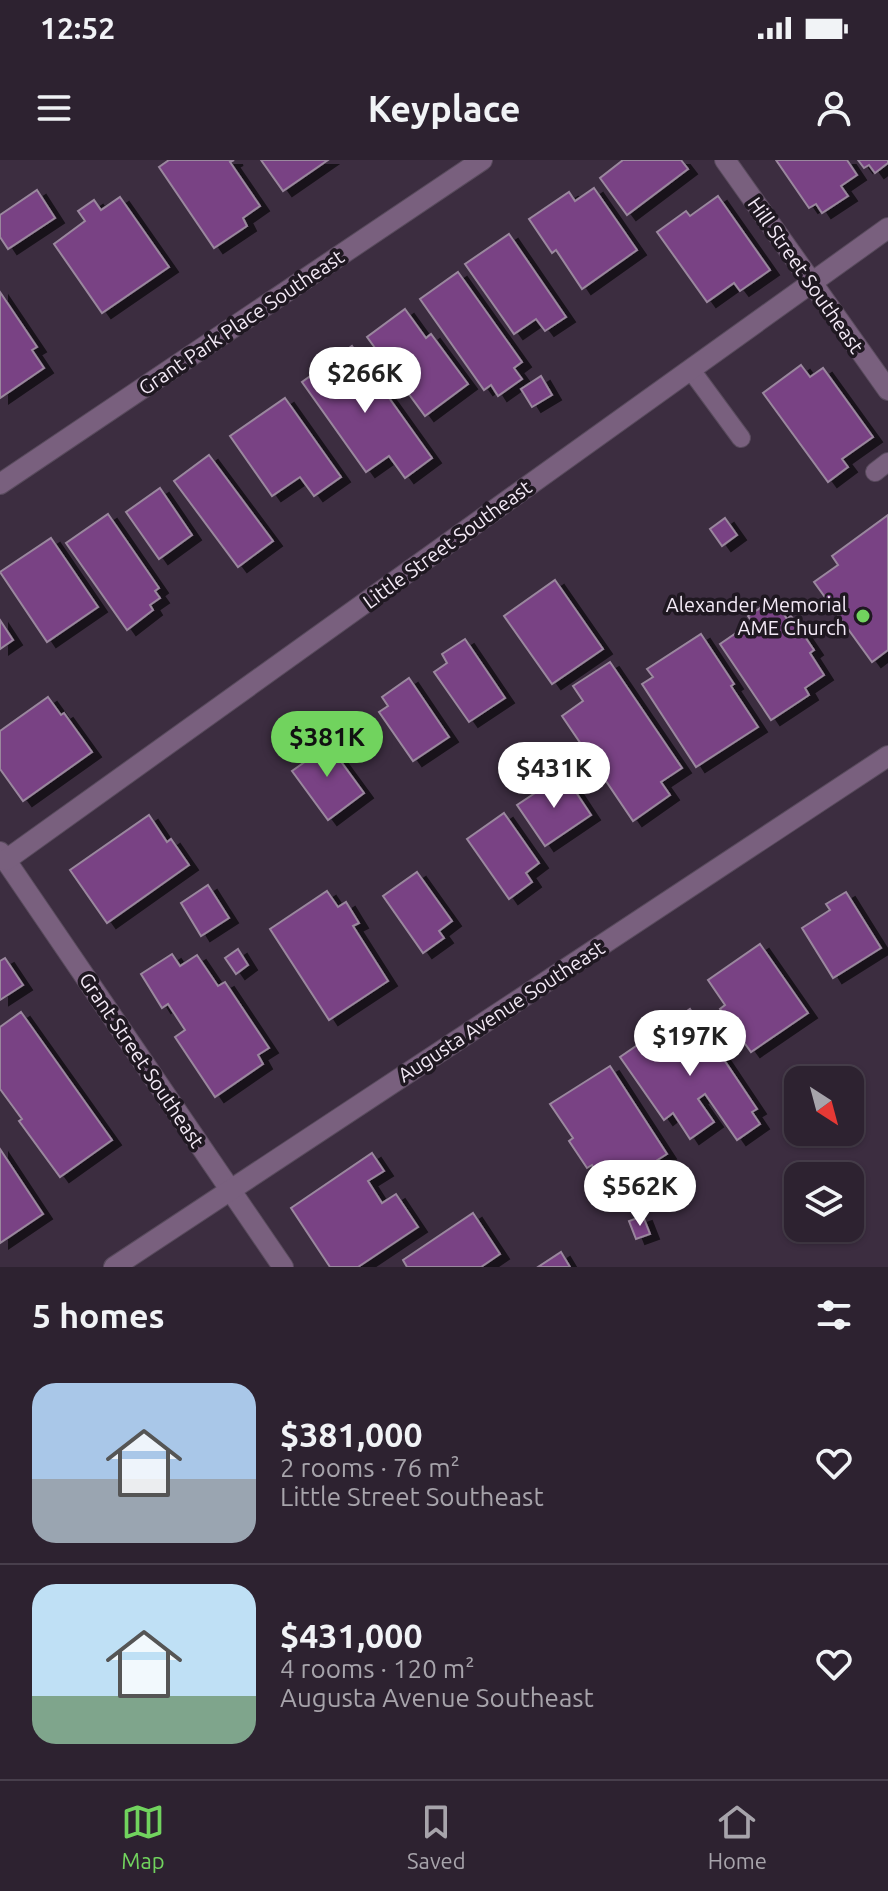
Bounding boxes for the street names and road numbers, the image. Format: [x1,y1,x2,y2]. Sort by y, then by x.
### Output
street label: Hill Street Southeast [744,193,869,357]
street label: Grant Park Place Southeast [134,245,348,399]
street label: Little Street Southeast [358,475,536,613]
street label: Augusta Avenue Southeast [394,936,609,1086]
street label: Grant Street Southeast [75,968,209,1152]

